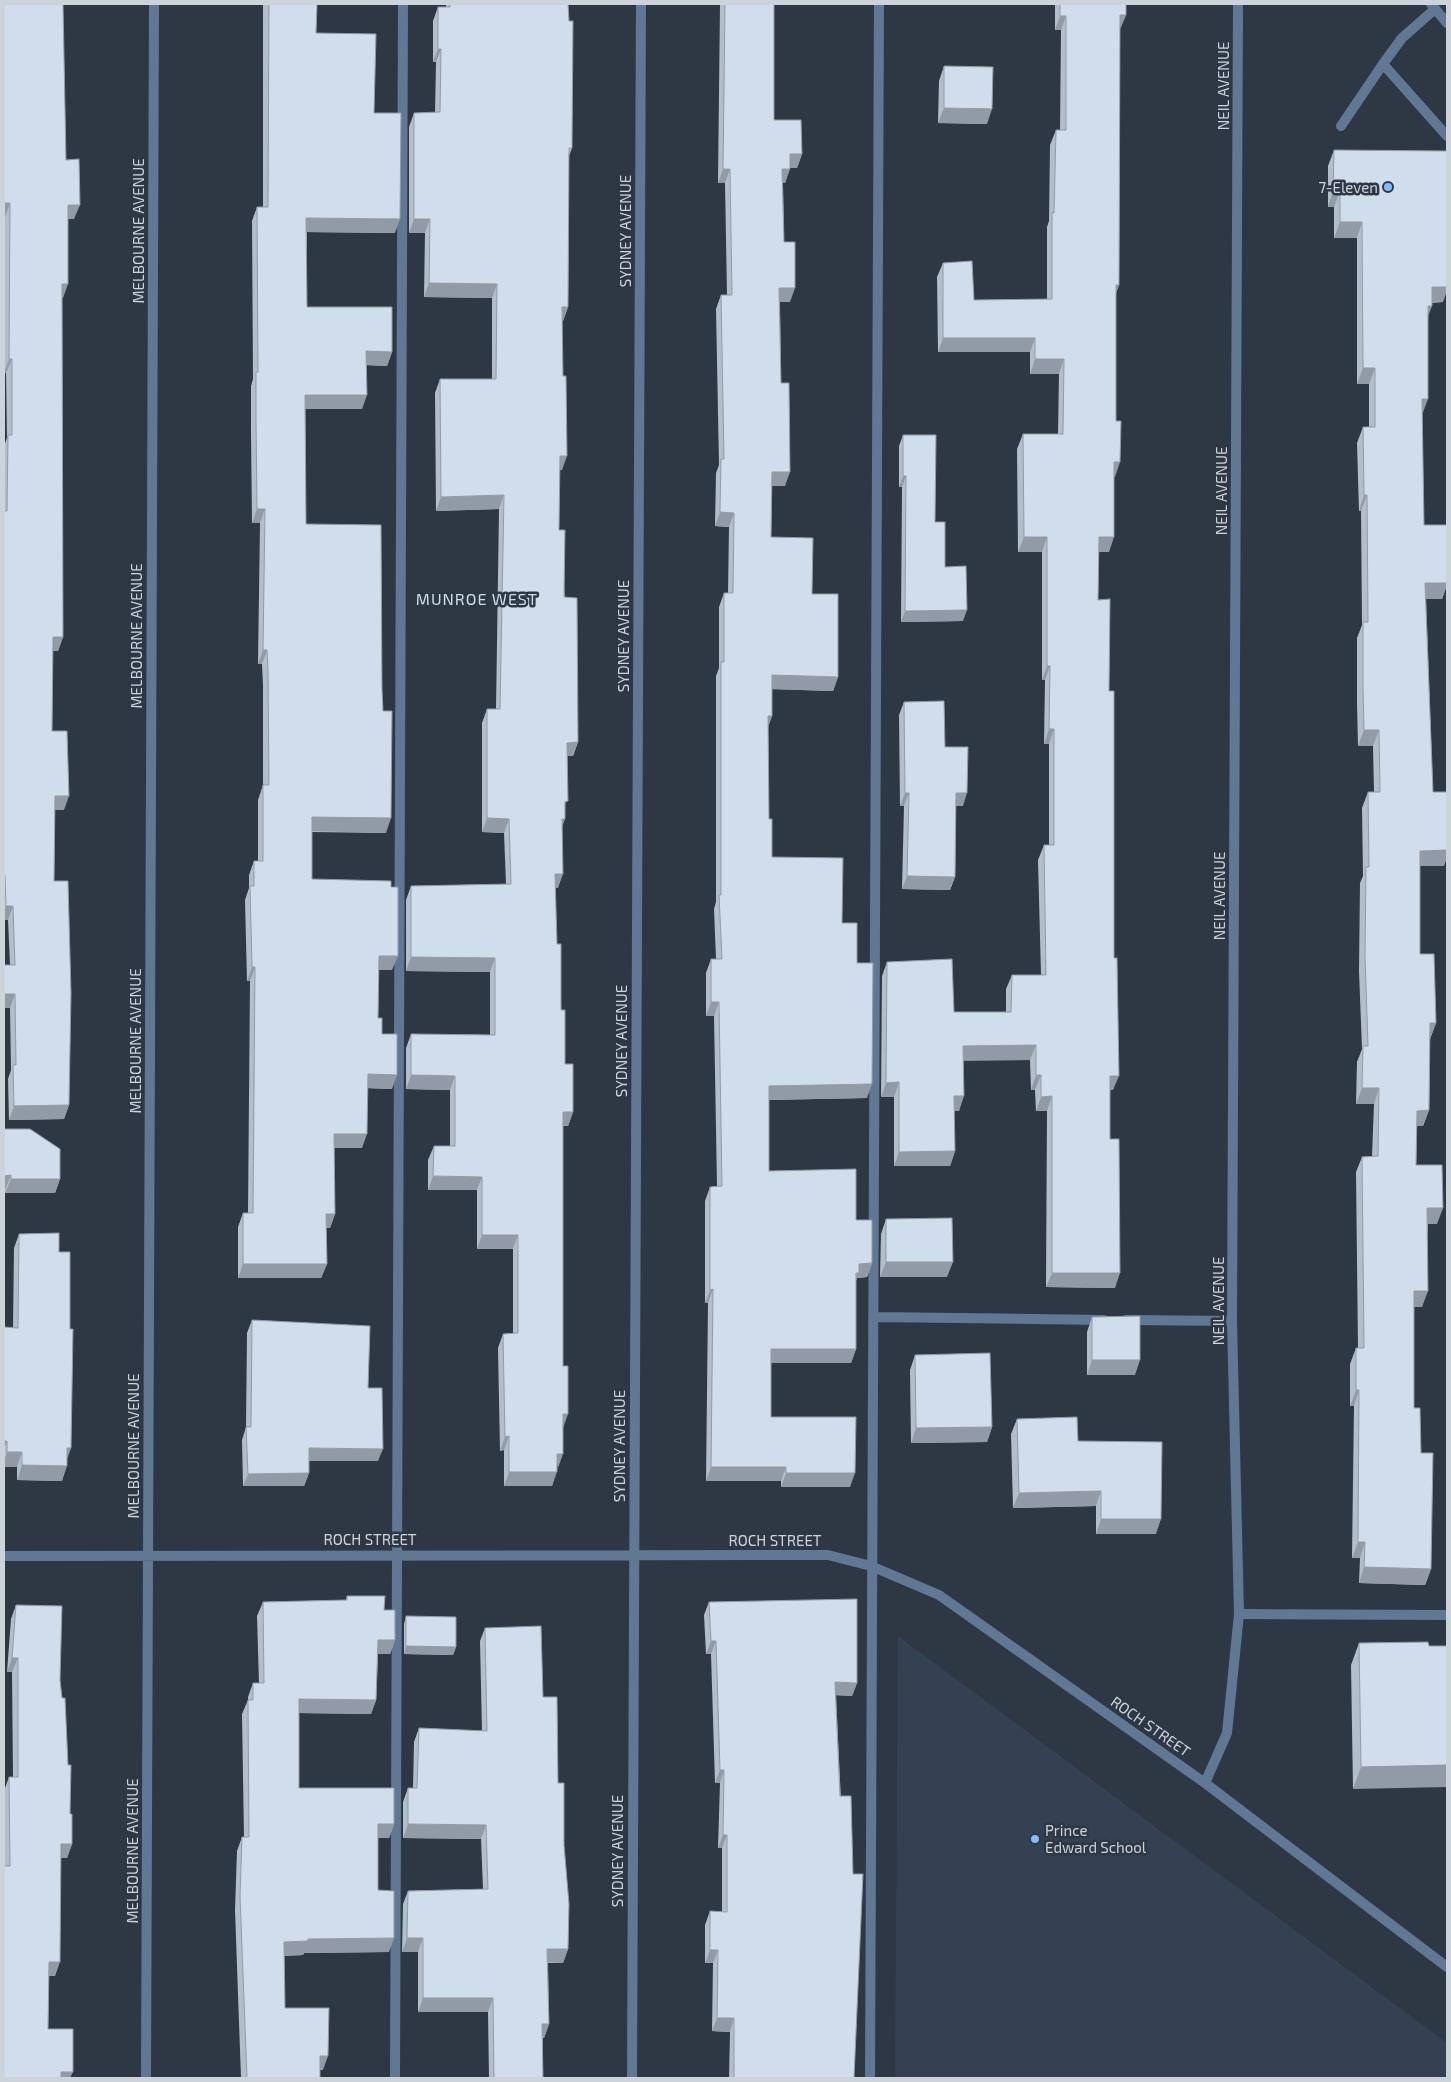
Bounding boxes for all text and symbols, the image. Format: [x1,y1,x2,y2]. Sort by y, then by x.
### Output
street label: NEIL AVENUE [1214,42,1232,130]
street label: MELBOURNE AVENUE [129,158,147,304]
street label: SYDNEY AVENUE [616,175,634,287]
place label: 7-Eleven [1318,178,1378,196]
marker: 7-Eleven [1382,181,1394,193]
street label: NEIL AVENUE [1212,447,1230,535]
street label: MELBOURNE AVENUE [127,563,145,709]
street label: SYDNEY AVENUE [614,580,632,692]
district label: MUNROE WEST [416,589,538,608]
street label: NEIL AVENUE [1210,852,1228,940]
street label: MELBOURNE AVENUE [126,968,144,1114]
street label: SYDNEY AVENUE [612,985,630,1097]
street label: NEIL AVENUE [1209,1257,1227,1345]
street label: MELBOURNE AVENUE [124,1373,142,1519]
street label: SYDNEY AVENUE [610,1390,628,1502]
street label: ROCH STREET [323,1530,417,1548]
street label: ROCH STREET [728,1531,822,1549]
street label: ROCH STREET [1108,1692,1195,1760]
street label: MELBOURNE AVENUE [123,1778,141,1924]
street label: SYDNEY AVENUE [608,1795,626,1907]
place label: Prince Edward School [1045,1821,1147,1856]
marker: Prince Edward School [1029,1833,1041,1845]

